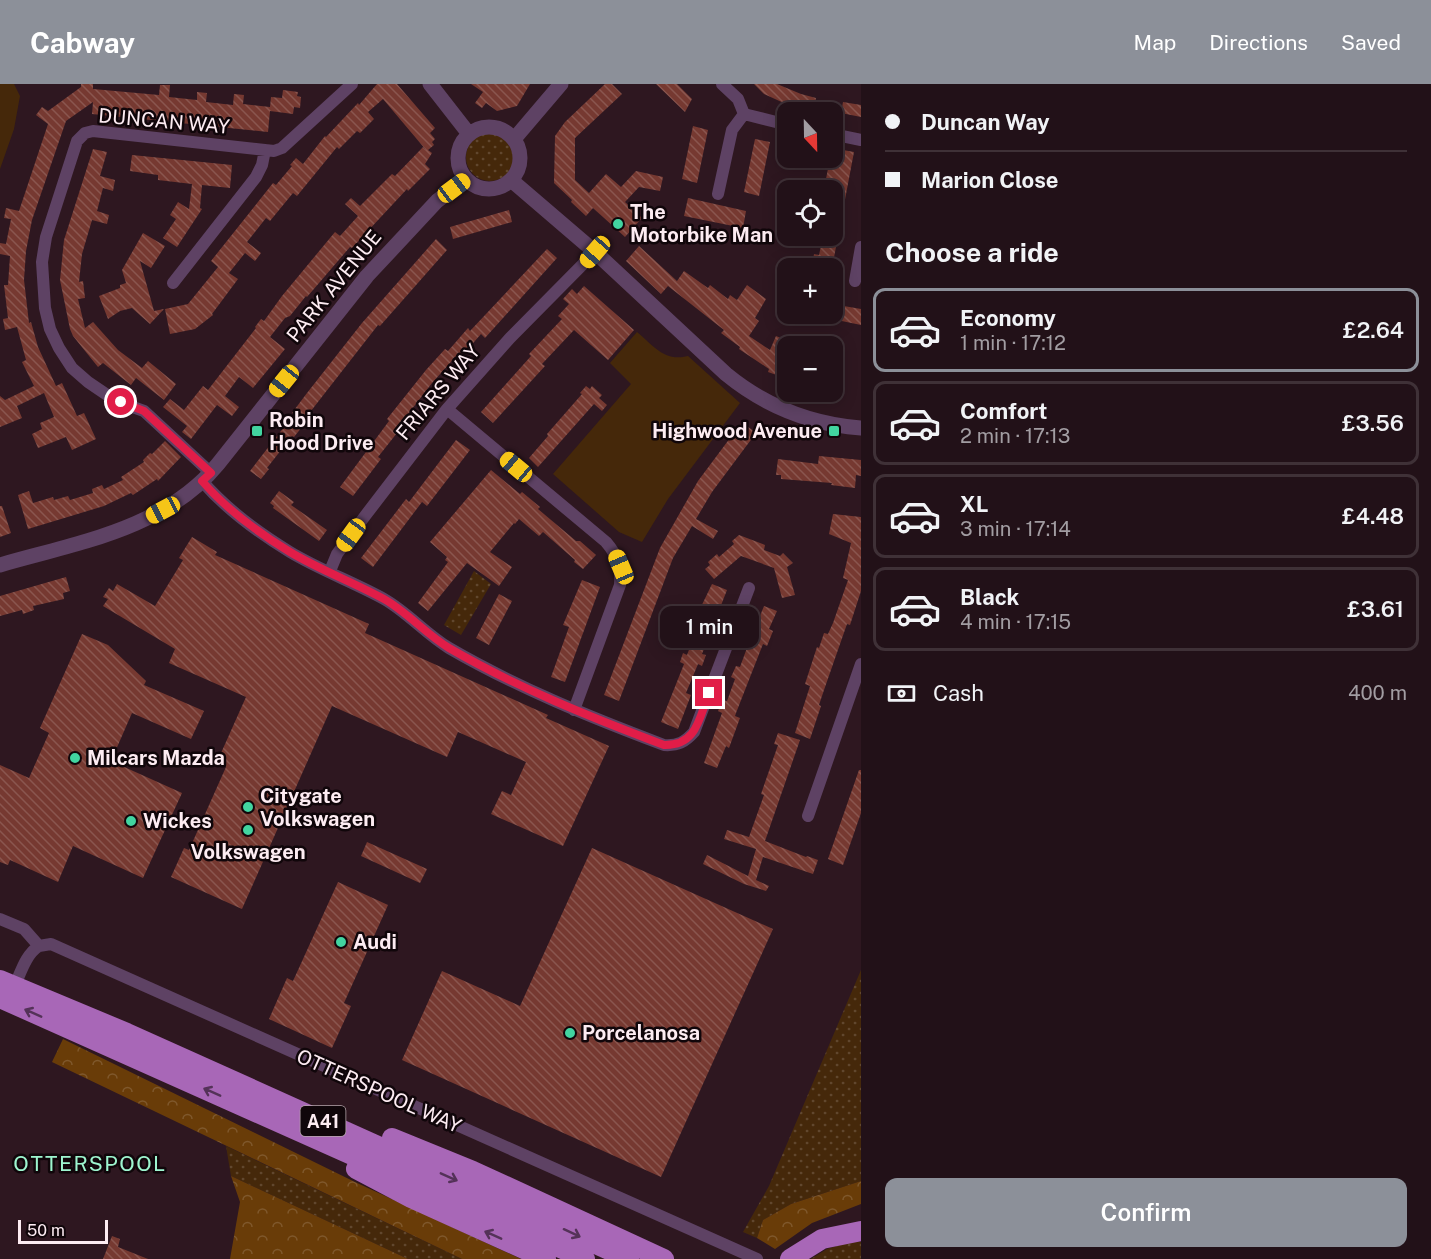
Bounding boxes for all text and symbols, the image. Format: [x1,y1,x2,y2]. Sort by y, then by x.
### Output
text: Cabway [30,26,135,59]
text: Map [1134,30,1176,55]
text: Directions [1209,30,1308,55]
text: Saved [1341,30,1401,55]
north arrow [777,102,843,168]
map controls [777,102,843,402]
street label: DUNCAN WAY [97,103,231,139]
text: Duncan Way [921,109,1050,135]
text: Marion Close [921,167,1059,193]
car [434,170,474,206]
button: locate [777,180,843,246]
place label: The Motorbike Man [630,200,773,247]
marker: The Motorbike Man [611,217,625,231]
street label: PARK AVENUE [282,225,386,347]
car [576,233,614,271]
text: Choose a ride [885,236,1059,268]
button: + [777,258,843,324]
icon: car [888,303,942,357]
text: Economy [960,305,1056,331]
text: £2.64 [1343,317,1404,343]
text: 1 min · 17:12 [960,331,1066,355]
button: − [777,336,843,402]
street label: FRIARS WAY [391,339,485,445]
car [266,361,302,401]
route start [107,388,134,415]
icon: car [888,396,942,450]
text: Comfort [960,398,1047,424]
place label: Robin Hood Drive [269,408,373,455]
text: £3.56 [1342,410,1404,436]
place label: Highwood Avenue [652,419,822,443]
marker: Robin Hood Drive [250,424,264,438]
marker: Highwood Avenue [827,424,841,438]
text: 2 min · 17:13 [960,424,1070,448]
car [496,449,536,485]
icon: car [888,489,942,543]
text: XL [960,491,988,517]
car [143,494,183,526]
text: £4.48 [1342,503,1404,529]
car [333,515,369,555]
text: 3 min · 17:14 [960,517,1071,541]
car [606,547,636,587]
icon: car [888,582,942,636]
text: Black [960,584,1019,610]
text: £3.61 [1347,596,1404,622]
callout: 1 min [660,606,758,648]
text: 4 min · 17:15 [960,610,1071,634]
text: 1 min [686,615,733,639]
icon: cash [885,677,918,710]
route end [695,679,722,706]
text: Cash [933,680,984,706]
text: 400 m [1348,681,1407,705]
place label: Milcars Mazda [87,746,225,770]
marker: Milcars Mazda [68,751,82,765]
place label: Citygate Volkswagen [260,784,375,831]
marker: Citygate Volkswagen [241,800,255,814]
place label: Wickes [143,809,212,833]
marker: Wickes [124,814,138,828]
marker: Volkswagen [241,823,255,837]
place label: Volkswagen [190,840,306,864]
place label: Audi [353,930,397,954]
marker: Audi [334,935,348,949]
one-way arrow [25,1007,43,1018]
place label: Porcelanosa [582,1021,700,1045]
marker: Porcelanosa [563,1026,577,1040]
street label: OTTERSPOOL WAY [293,1044,465,1138]
one-way arrow [203,1086,221,1097]
road number: A41 [300,1106,346,1136]
district label: OTTERSPOOL [13,1151,167,1176]
one-way arrow [439,1172,457,1184]
button: Confirm [885,1178,1407,1247]
scale bar [18,1217,108,1244]
text: 50 m [27,1221,65,1240]
one-way arrow [563,1228,581,1240]
one-way arrow [484,1229,503,1240]

